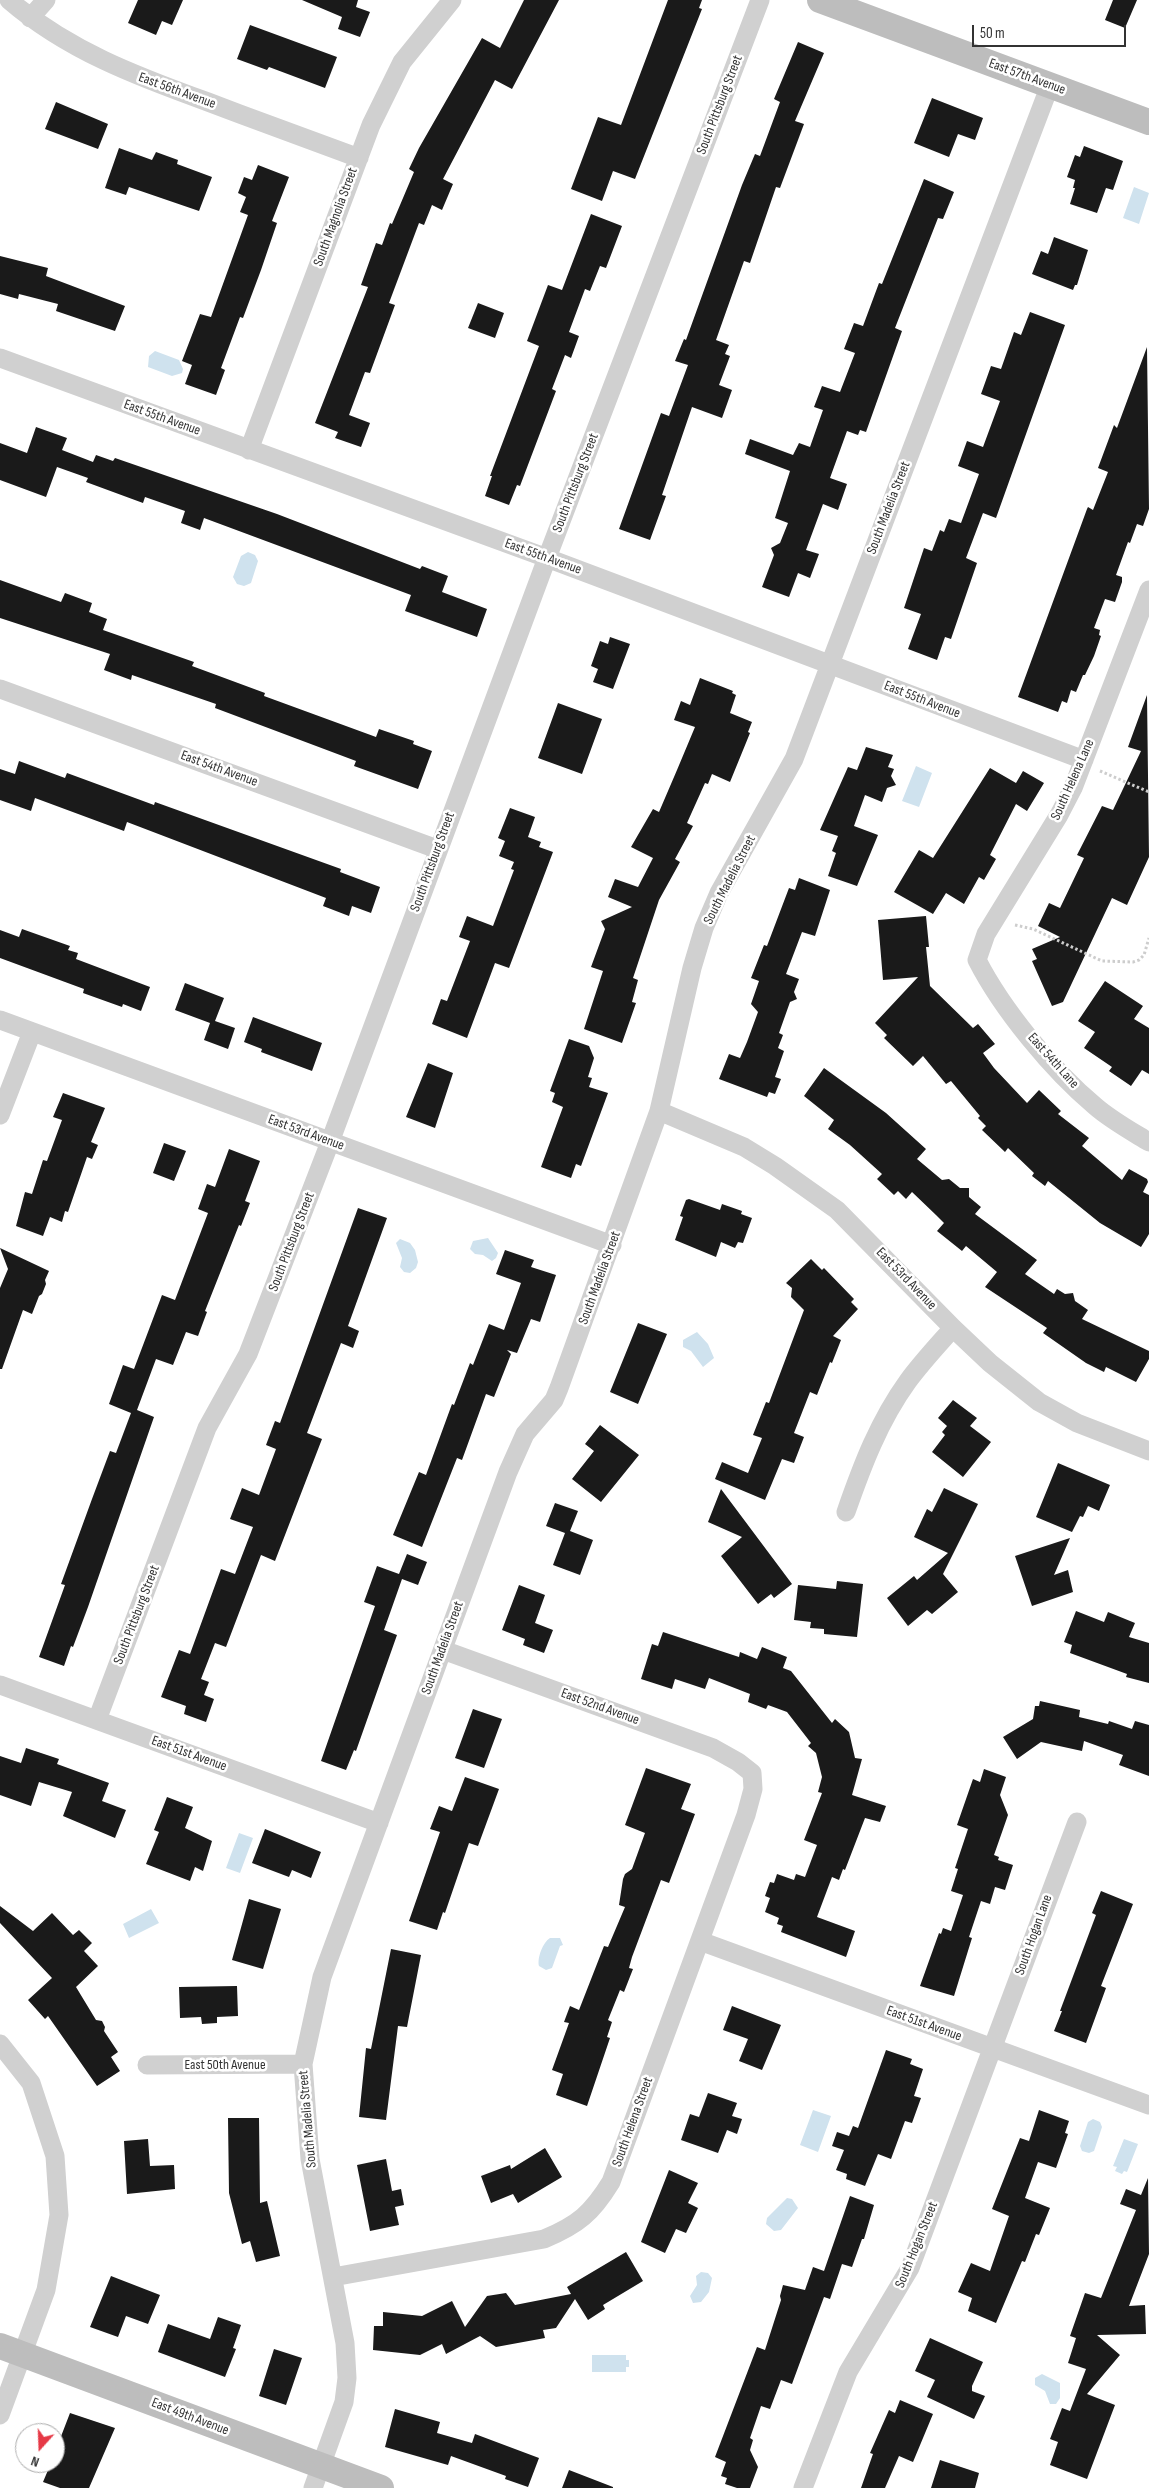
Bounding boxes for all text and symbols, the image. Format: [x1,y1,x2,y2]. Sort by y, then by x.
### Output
scale bar [974,15,1128,47]
text: 50 m [980,24,1005,43]
street label: South Pittsburg Street [693,53,747,157]
street label: East 57th Avenue [986,55,1068,99]
street label: East 56th Avenue [136,69,218,113]
street label: South Magnolia Street [310,165,362,269]
street label: East 55th Avenue [121,396,203,440]
street label: South Pittsburg Street [549,431,603,535]
street label: South Madelia Street [864,459,914,557]
street label: East 55th Avenue [502,535,584,579]
street label: East 55th Avenue [881,678,963,722]
street label: South Helena Lane [1048,737,1098,823]
street label: East 54th Avenue [178,747,260,791]
street label: South Pittsburg Street [407,810,459,914]
street label: South Madelia Street [700,833,760,927]
street label: East 54th Lane [1024,1030,1082,1092]
street label: East 53rd Avenue [266,1111,346,1155]
street label: South Pittsburg Street [265,1190,319,1294]
street label: South Madelia Street [575,1229,625,1327]
street label: East 53rd Avenue [872,1244,940,1314]
street label: South Pittsburg Street [110,1563,164,1667]
street label: South Madelia Street [418,1599,468,1697]
street label: East 52nd Avenue [559,1685,641,1729]
street label: East 51st Avenue [149,1733,229,1775]
street label: South Hogan Lane [1012,1893,1056,1977]
street label: East 51st Avenue [884,2003,964,2045]
street label: East 50th Avenue [184,2057,266,2073]
street label: South Madelia Street [295,2069,321,2169]
street label: South Helena Street [609,2075,657,2169]
street label: South Hogan Street [892,2199,942,2291]
street label: East 49th Avenue [149,2395,231,2439]
north arrow [15,2423,65,2473]
text: N [29,2452,41,2471]

